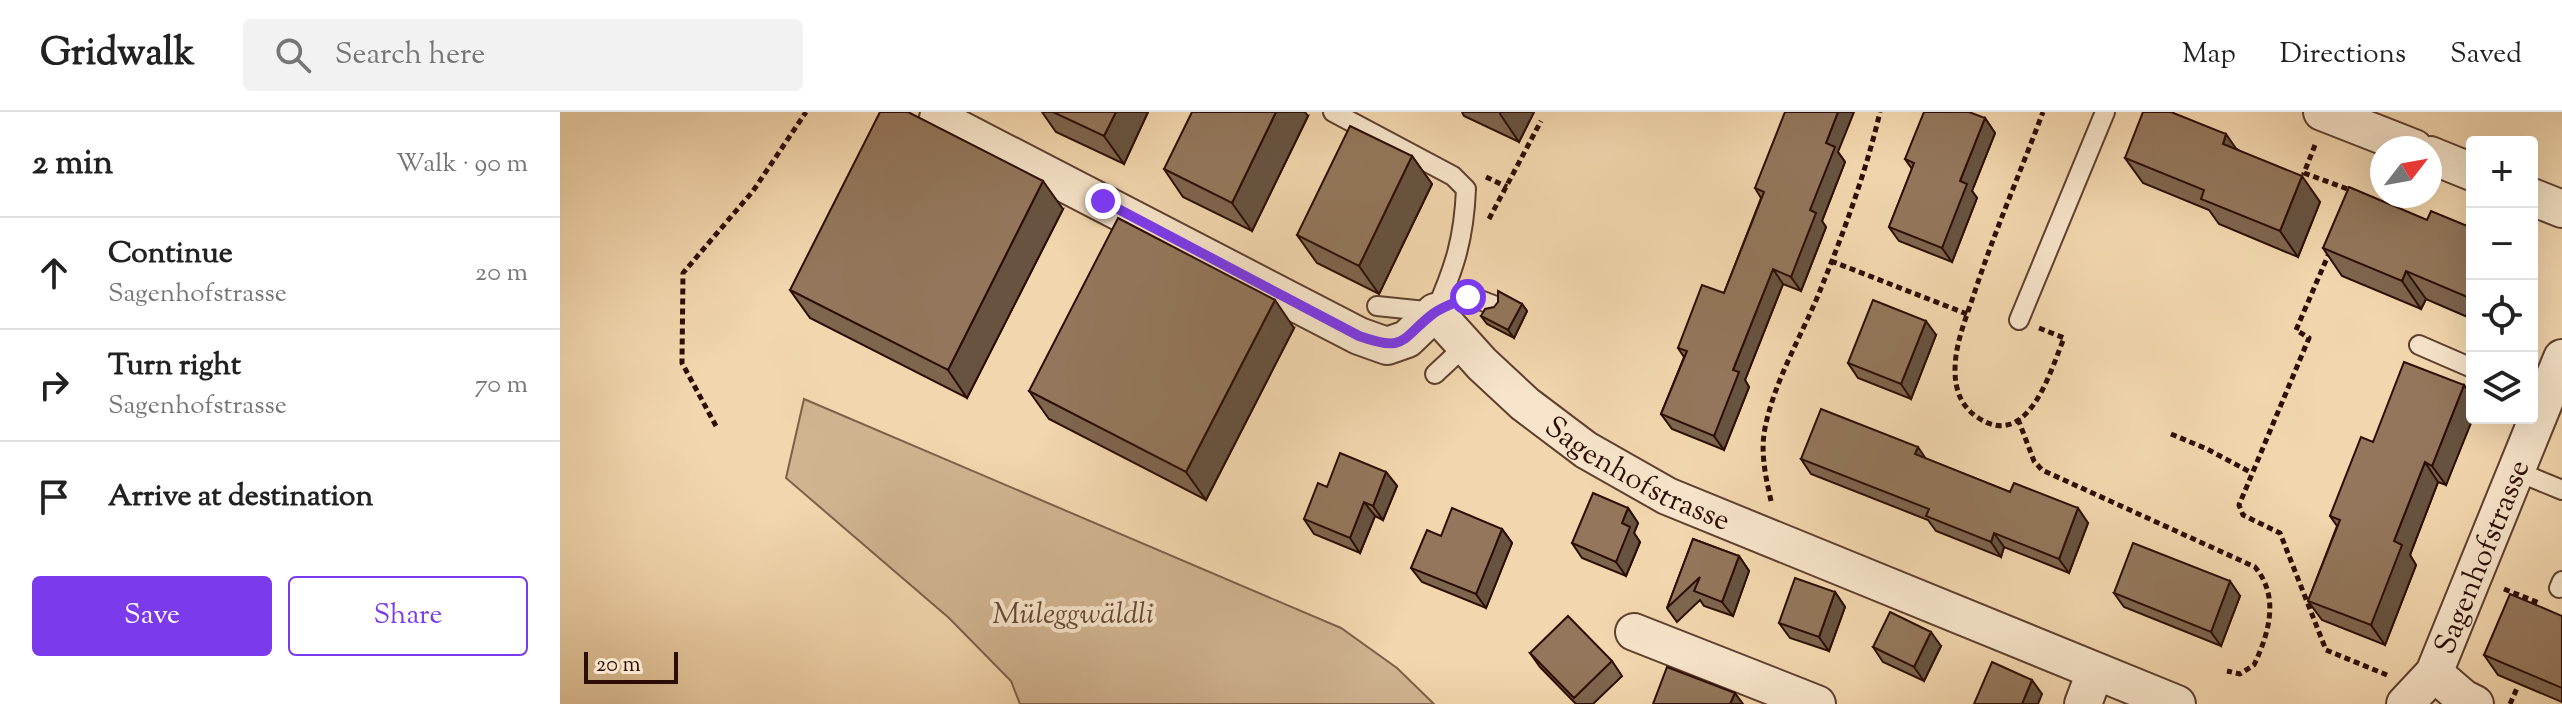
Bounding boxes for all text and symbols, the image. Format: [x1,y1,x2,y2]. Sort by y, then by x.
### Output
search box [243,19,803,91]
text: Gridwalk [40,28,195,82]
icon: search [271,33,315,77]
text: Search here [335,34,485,77]
text: Map [2182,35,2236,75]
text: Directions [2280,35,2406,75]
text: Saved [2450,35,2522,75]
north arrow [2370,136,2442,208]
map controls [2466,136,2538,424]
button: + [2466,136,2538,208]
text: 2 min [32,140,113,189]
text: Walk · 90 m [396,146,528,183]
route end [1085,183,1121,219]
button: − [2466,208,2538,280]
text: Continue [108,233,233,276]
icon: ahead [32,251,76,295]
text: 20 m [475,255,528,292]
text: Sagenhofstrasse [108,276,287,313]
route start [1450,279,1486,315]
button: locate [2466,280,2538,352]
text: Turn right [108,345,241,388]
button: layers [2466,352,2538,424]
icon: right [32,363,76,407]
text: 70 m [475,367,528,404]
text: Sagenhofstrasse [108,388,287,425]
street label: Sagenhofstrasse [1535,407,1736,543]
street label: Sagenhofstrasse [2425,454,2542,661]
icon: arrive [32,475,76,519]
text: Arrive at destination [108,476,373,519]
button: Save [32,576,272,656]
button: Share [288,576,528,656]
park label: Müleggwäldli [992,594,1154,637]
scale bar [584,648,678,684]
text: 20 m [596,650,641,682]

